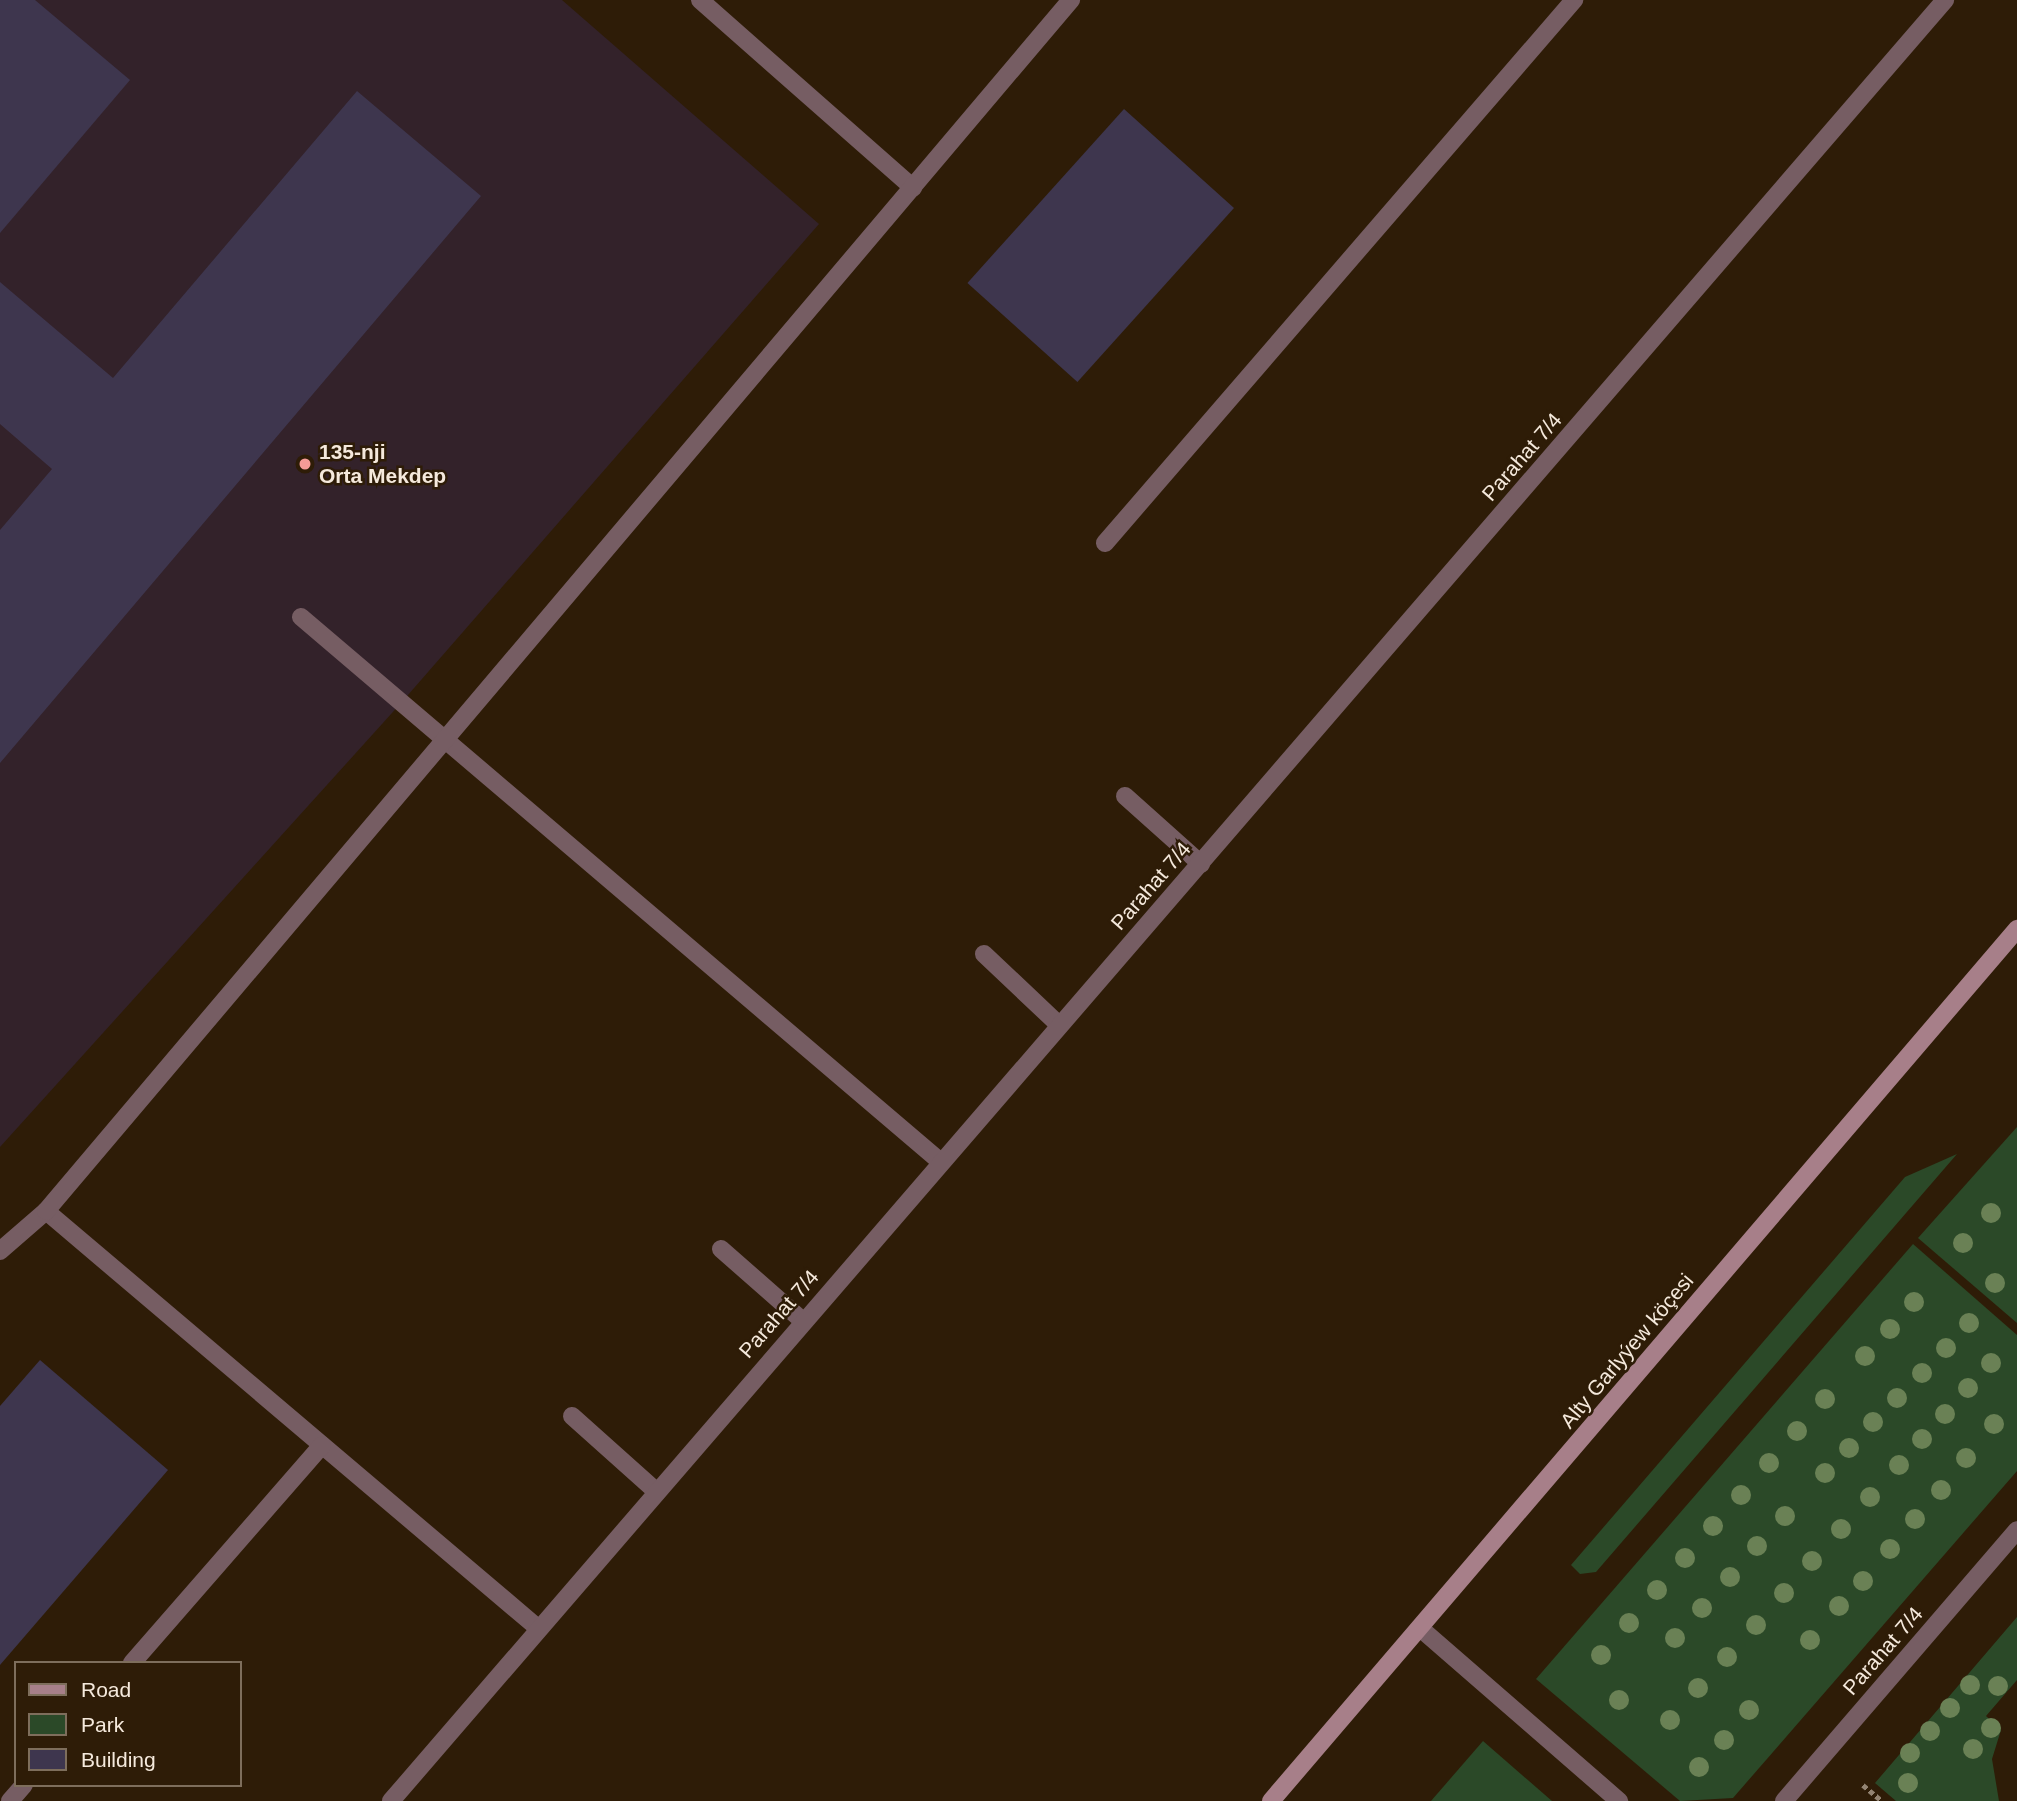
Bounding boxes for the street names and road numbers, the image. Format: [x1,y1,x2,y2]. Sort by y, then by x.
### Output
street label: Parahat 7/4 [1477,408,1567,506]
street label: Parahat 7/4 [1106,837,1196,935]
street label: Parahat 7/4 [734,1265,824,1363]
street label: Alty Garlyýew köçesi [1555,1269,1699,1433]
street label: Parahat 7/4 [1838,1602,1928,1700]

